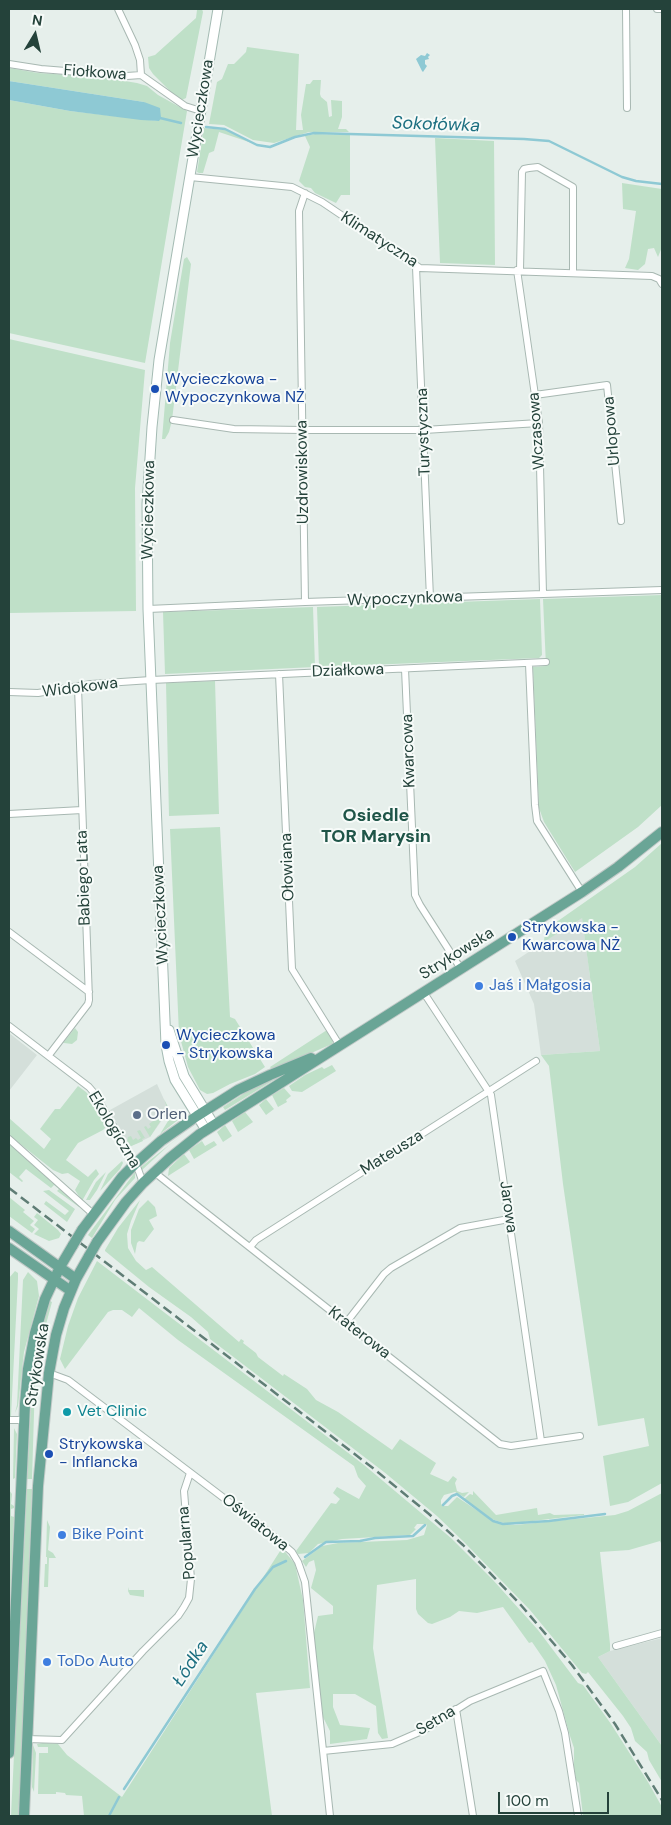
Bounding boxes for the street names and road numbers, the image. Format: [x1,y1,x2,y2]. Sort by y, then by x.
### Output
street label: Wycieczkowa [184,58,218,160]
street label: Fiołkowa [63,61,127,85]
street label: Klimatyczna [337,208,421,272]
street label: Turystyczna [413,388,435,476]
street label: Wczasowa [525,392,549,470]
street label: Urlopowa [599,396,625,466]
street label: Uzdrowiskowa [292,420,314,524]
street label: Wycieczkowa [139,460,159,560]
street label: Wypoczynkowa [347,587,463,611]
street label: Działkowa [312,660,384,682]
street label: Widokowa [41,674,119,702]
street label: Kwarcowa [398,714,420,788]
street label: Babiego Lata [73,830,95,926]
street label: Ołowiana [277,833,299,901]
street label: Wycieczkowa [149,865,173,965]
street label: Strykowska [416,924,498,984]
street label: Ekologiczna [84,1088,144,1172]
street label: Mateusza [357,1126,427,1180]
street label: Jarowa [495,1180,521,1234]
street label: Kraterowa [324,1303,394,1363]
street label: Strykowska [22,1322,54,1408]
street label: Oświatowa [218,1490,292,1556]
street label: Popularna [174,1506,200,1580]
street label: Setna [413,1702,459,1740]

